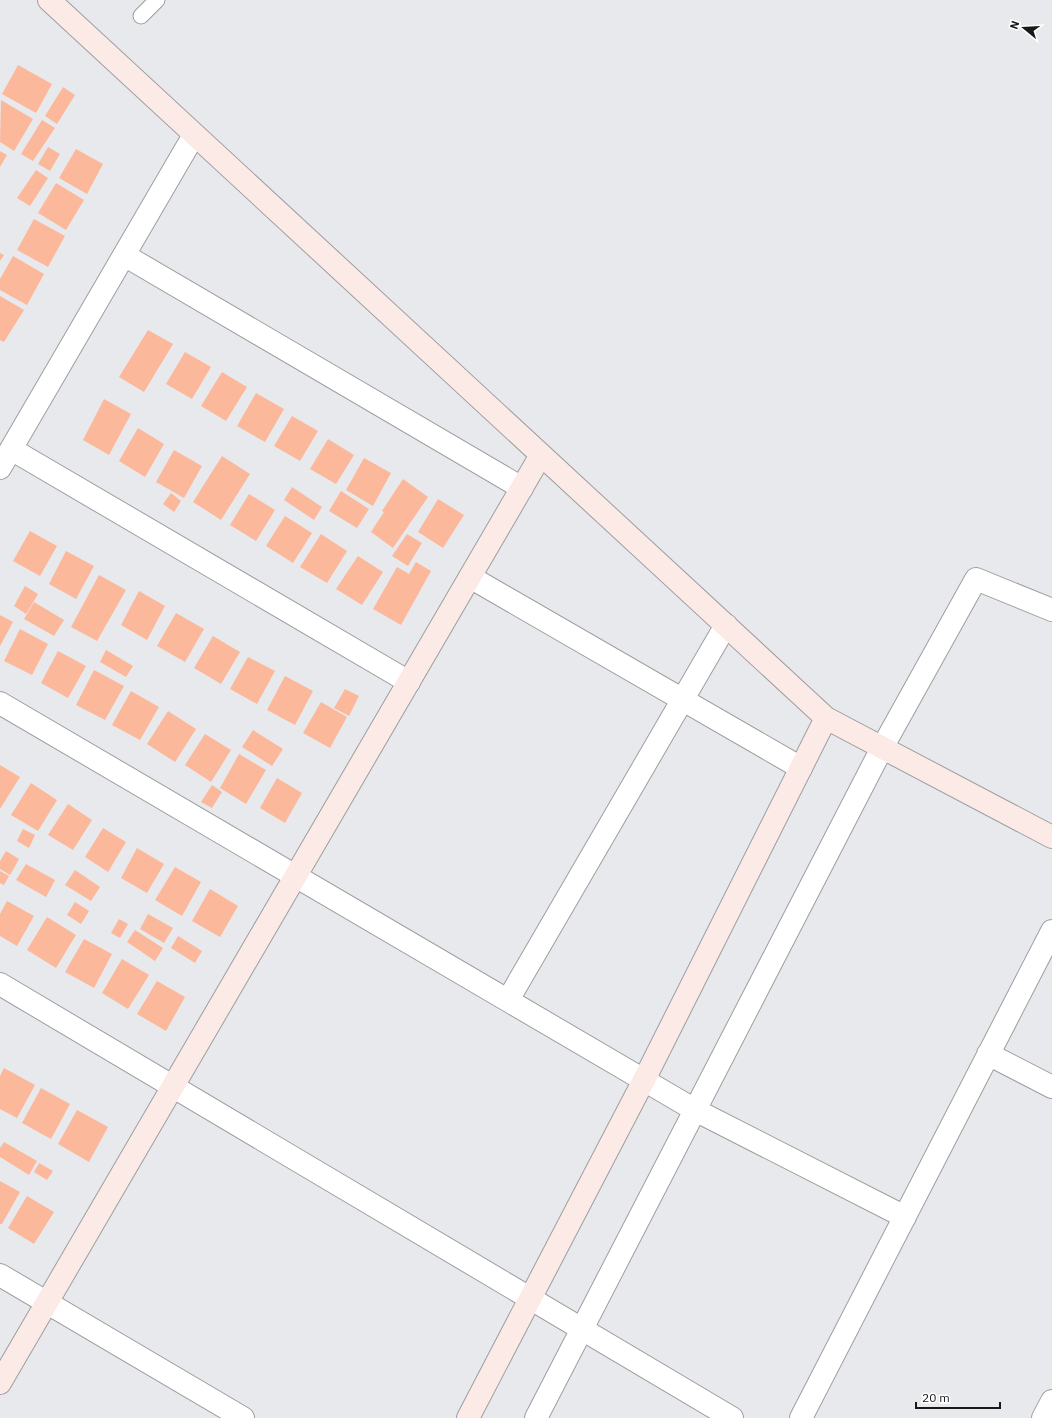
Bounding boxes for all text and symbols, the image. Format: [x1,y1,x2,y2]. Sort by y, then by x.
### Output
north arrow [1004,8,1044,48]
text: N [1007,19,1022,31]
scale bar [916,1384,1000,1410]
text: 20 m [922,1390,950,1405]

